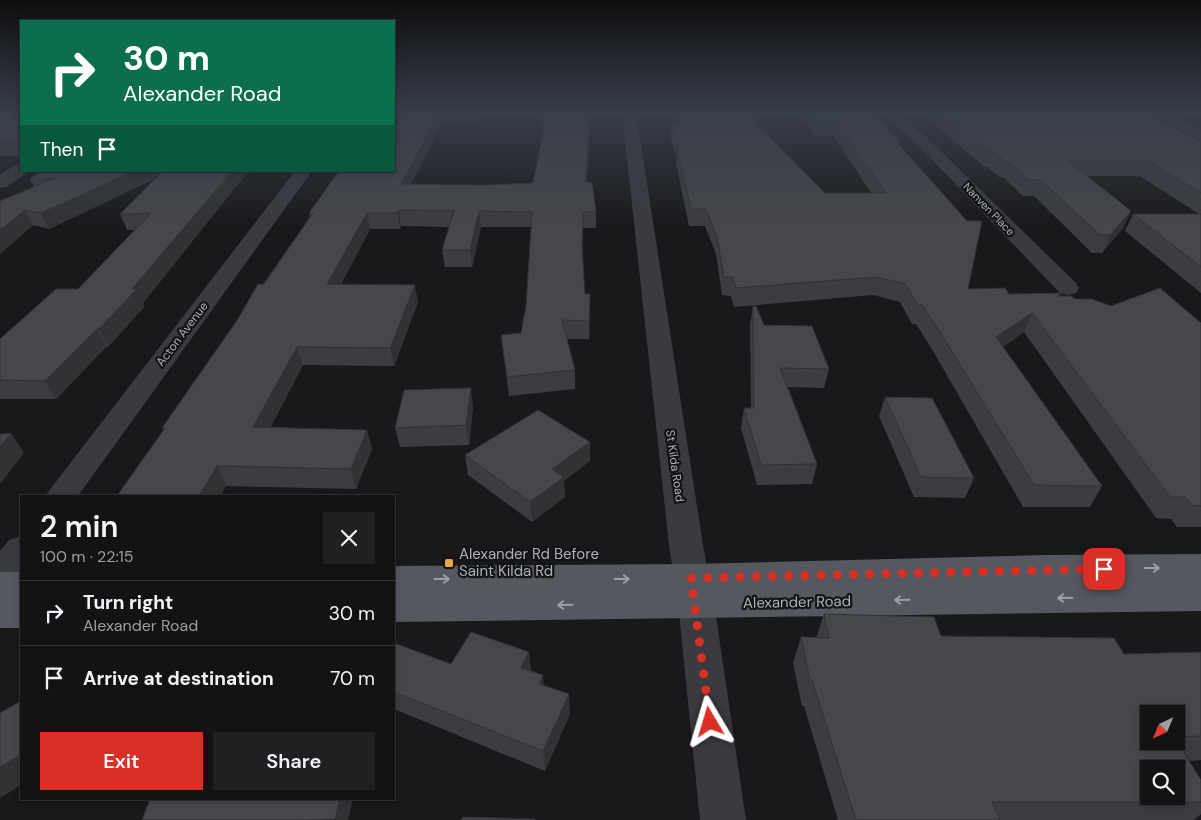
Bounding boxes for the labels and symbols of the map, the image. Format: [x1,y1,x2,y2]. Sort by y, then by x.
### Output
street label: Nanven Place [960,180,1018,238]
street label: Acton Avenue [152,298,212,370]
street label: St Kilda Road [662,429,688,503]
place label: Alexander Rd Before Saint Kilda Rd [459,544,599,581]
pin [1083,548,1125,590]
marker: Alexander Rd Before Saint Kilda Rd [443,557,455,569]
one-way arrow [1144,564,1160,573]
one-way arrow [434,574,450,584]
one-way arrow [614,574,630,584]
street label: Alexander Road [743,591,851,613]
one-way arrow [1057,593,1073,602]
one-way arrow [895,595,911,605]
one-way arrow [557,600,574,610]
position arrow [683,695,735,747]
north arrow [1140,705,1185,750]

